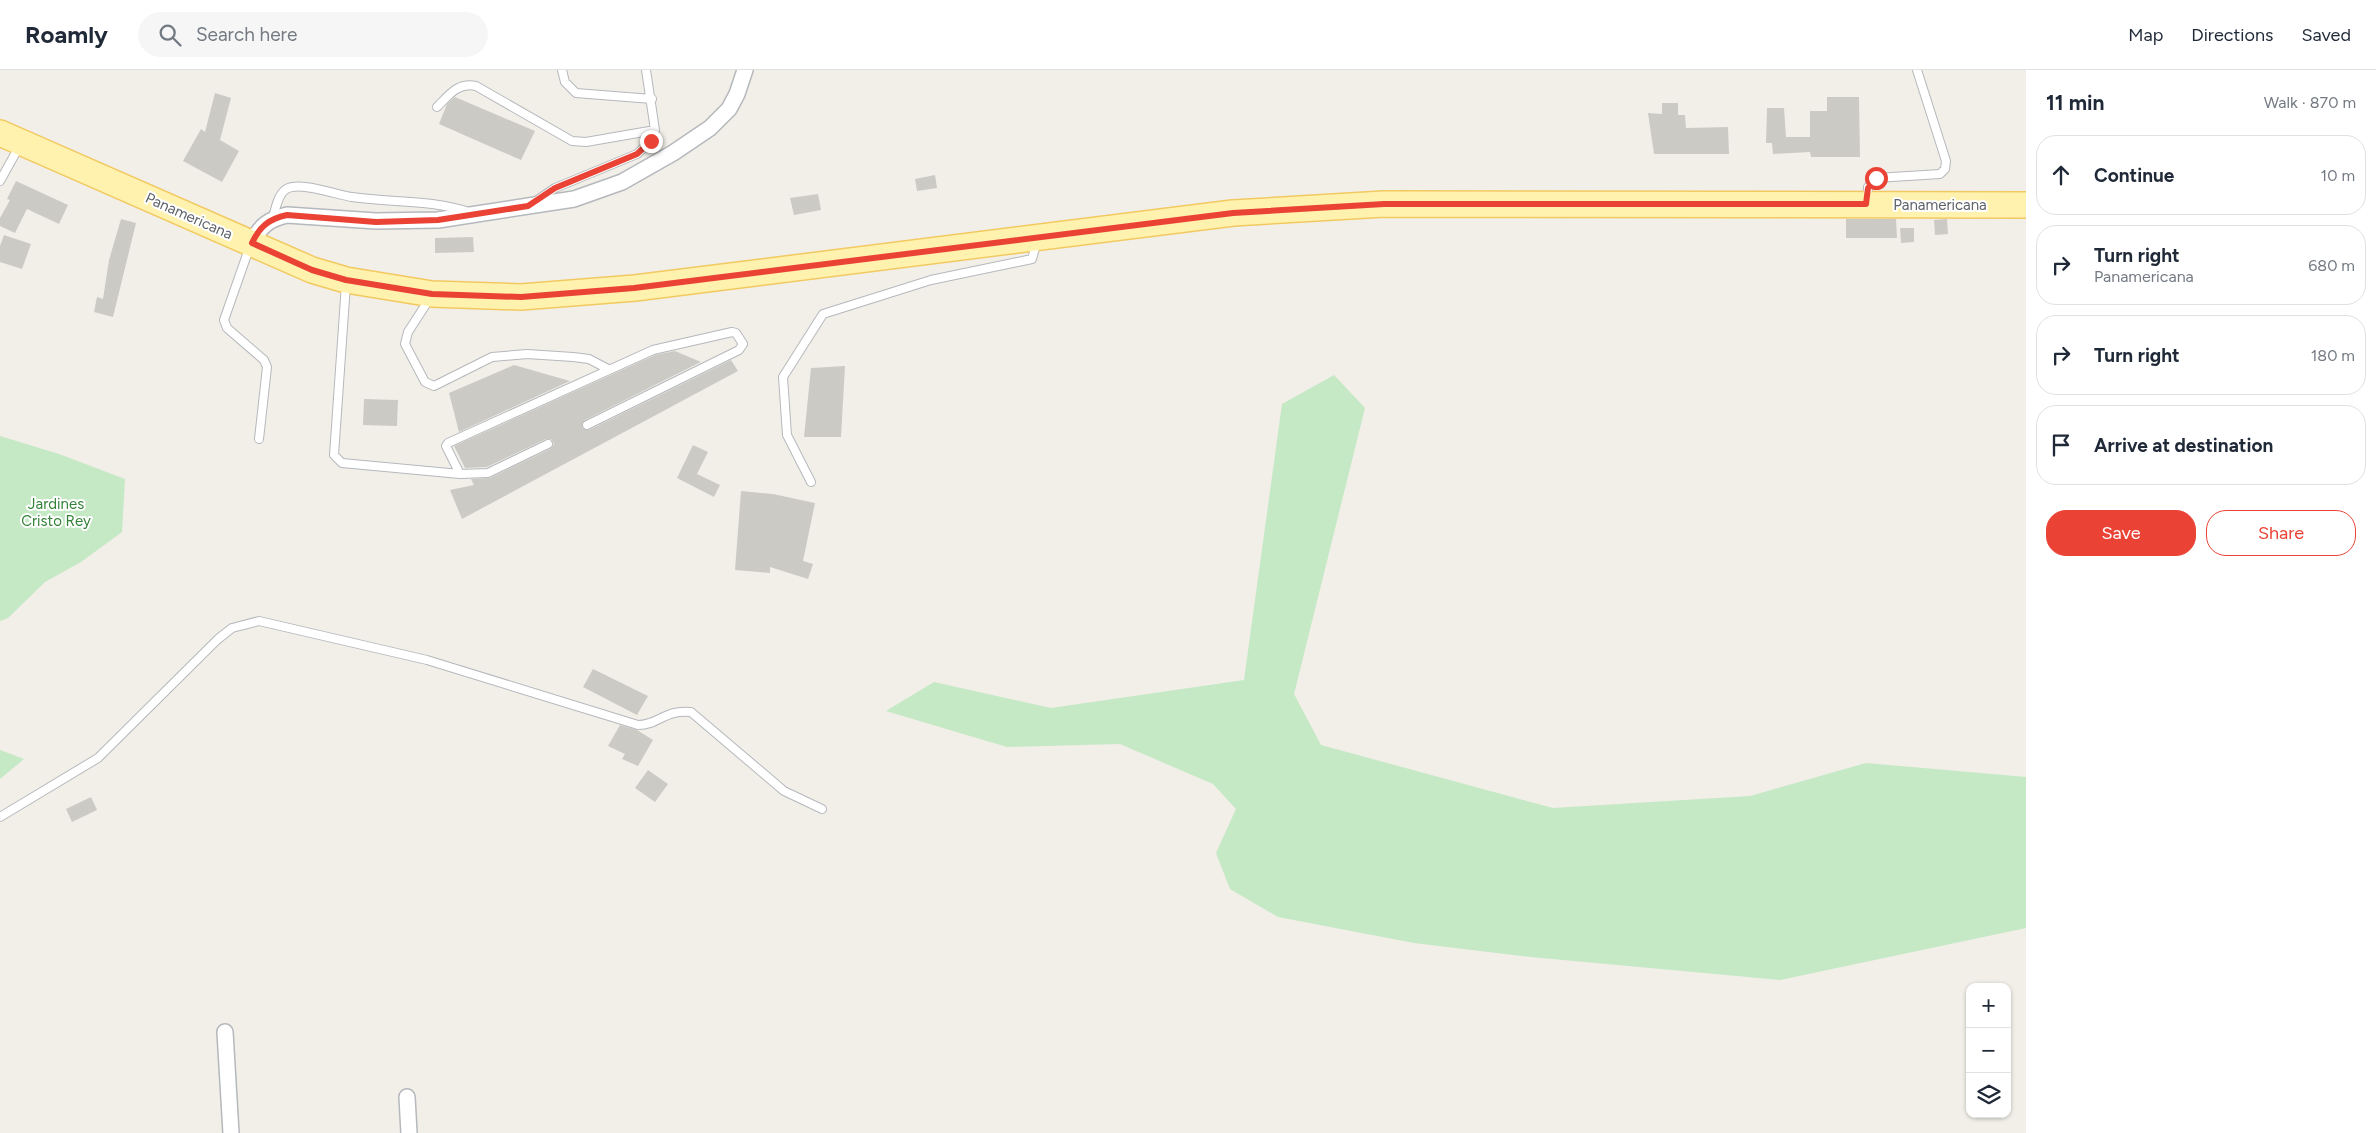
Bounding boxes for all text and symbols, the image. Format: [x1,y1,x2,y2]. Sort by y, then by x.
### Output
search box [138,12,488,57]
text: Roamly [25,20,108,49]
icon: search [156,21,184,49]
text: Search here [196,23,297,46]
text: Map [2128,24,2163,46]
text: Directions [2191,24,2273,46]
text: Saved [2301,24,2351,46]
text: 11 min [2046,90,2104,115]
text: Walk · 870 m [2264,93,2356,112]
route end [640,130,663,153]
icon: ahead [2047,161,2075,189]
text: Continue [2094,164,2174,187]
text: 10 m [2321,166,2355,185]
route start [1865,167,1888,190]
street label: Panamericana [143,189,235,243]
street label: Panamericana [1893,196,1987,214]
text: Turn right [2094,244,2180,267]
icon: right [2047,251,2075,279]
text: 680 m [2308,256,2355,275]
text: Panamericana [2094,267,2194,286]
icon: right [2047,341,2075,369]
text: Turn right [2094,344,2180,367]
text: 180 m [2311,346,2355,365]
icon: arrive [2047,431,2075,459]
text: Arrive at destination [2094,434,2273,457]
park label: Jardines Cristo Rey [21,495,91,530]
button: Save [2046,510,2196,556]
button: Share [2206,510,2356,556]
map controls [1966,983,2011,1118]
button: + [1966,983,2011,1028]
button: − [1966,1028,2011,1073]
button: layers [1966,1073,2011,1118]

